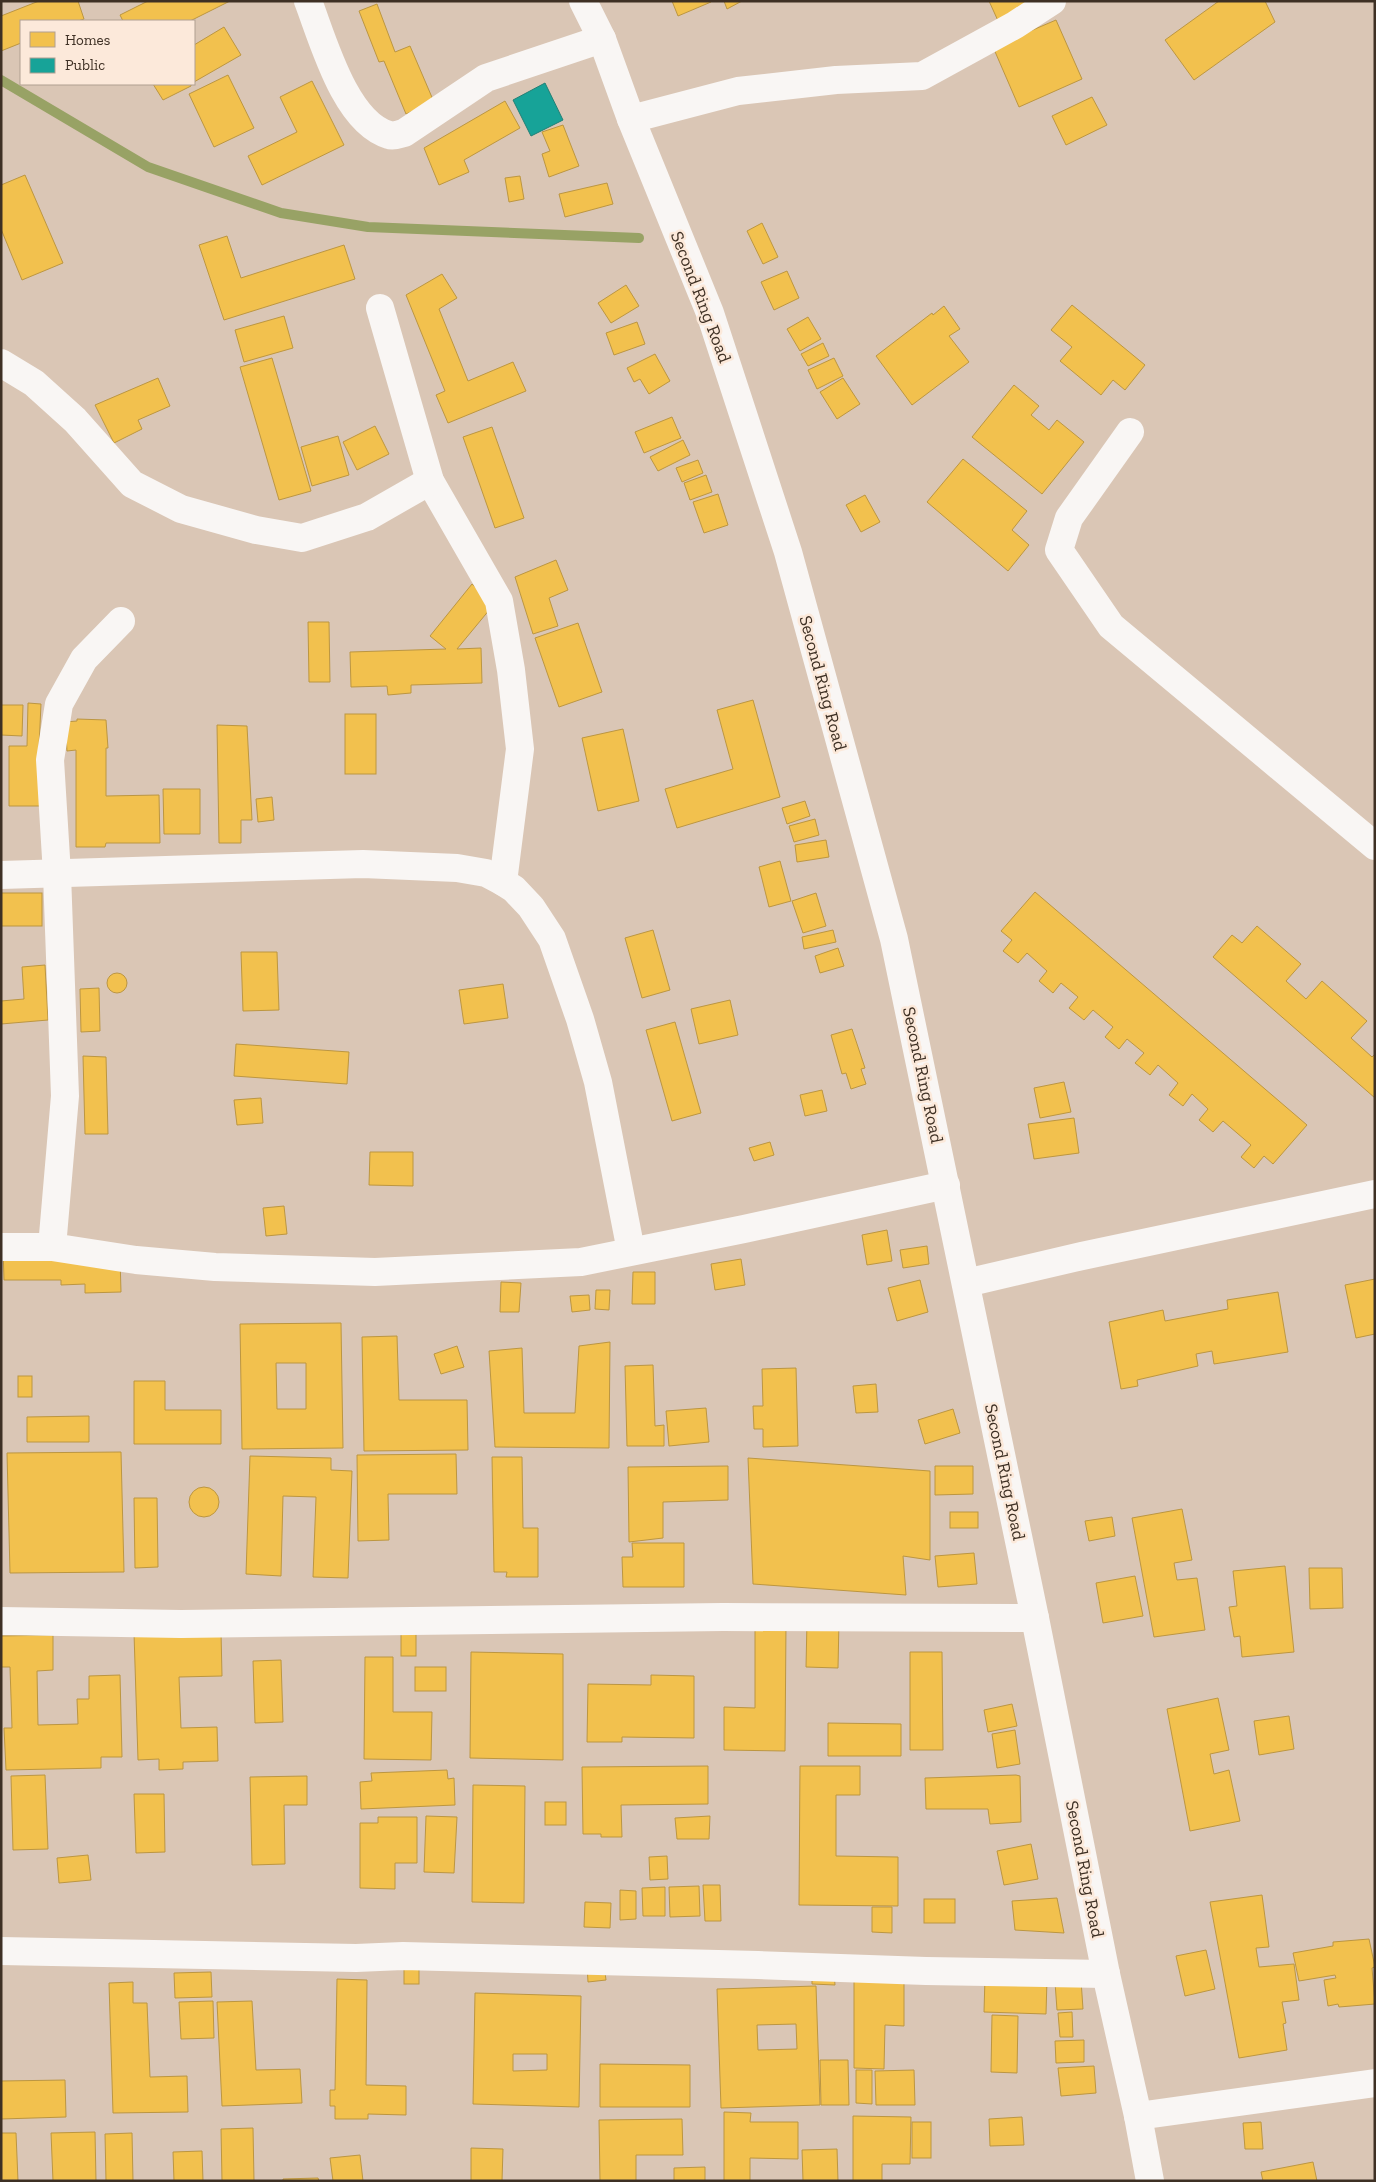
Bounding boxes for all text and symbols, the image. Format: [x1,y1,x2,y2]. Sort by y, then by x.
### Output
legend [20,20,195,85]
text: Homes [65,31,110,49]
text: Public [65,56,105,74]
street label: Second Ring Road [666,228,736,366]
street label: Second Ring Road [794,613,852,753]
street label: Second Ring Road [898,1005,948,1145]
street label: Second Ring Road [980,1402,1030,1542]
street label: Second Ring Road [1061,1799,1109,1939]

